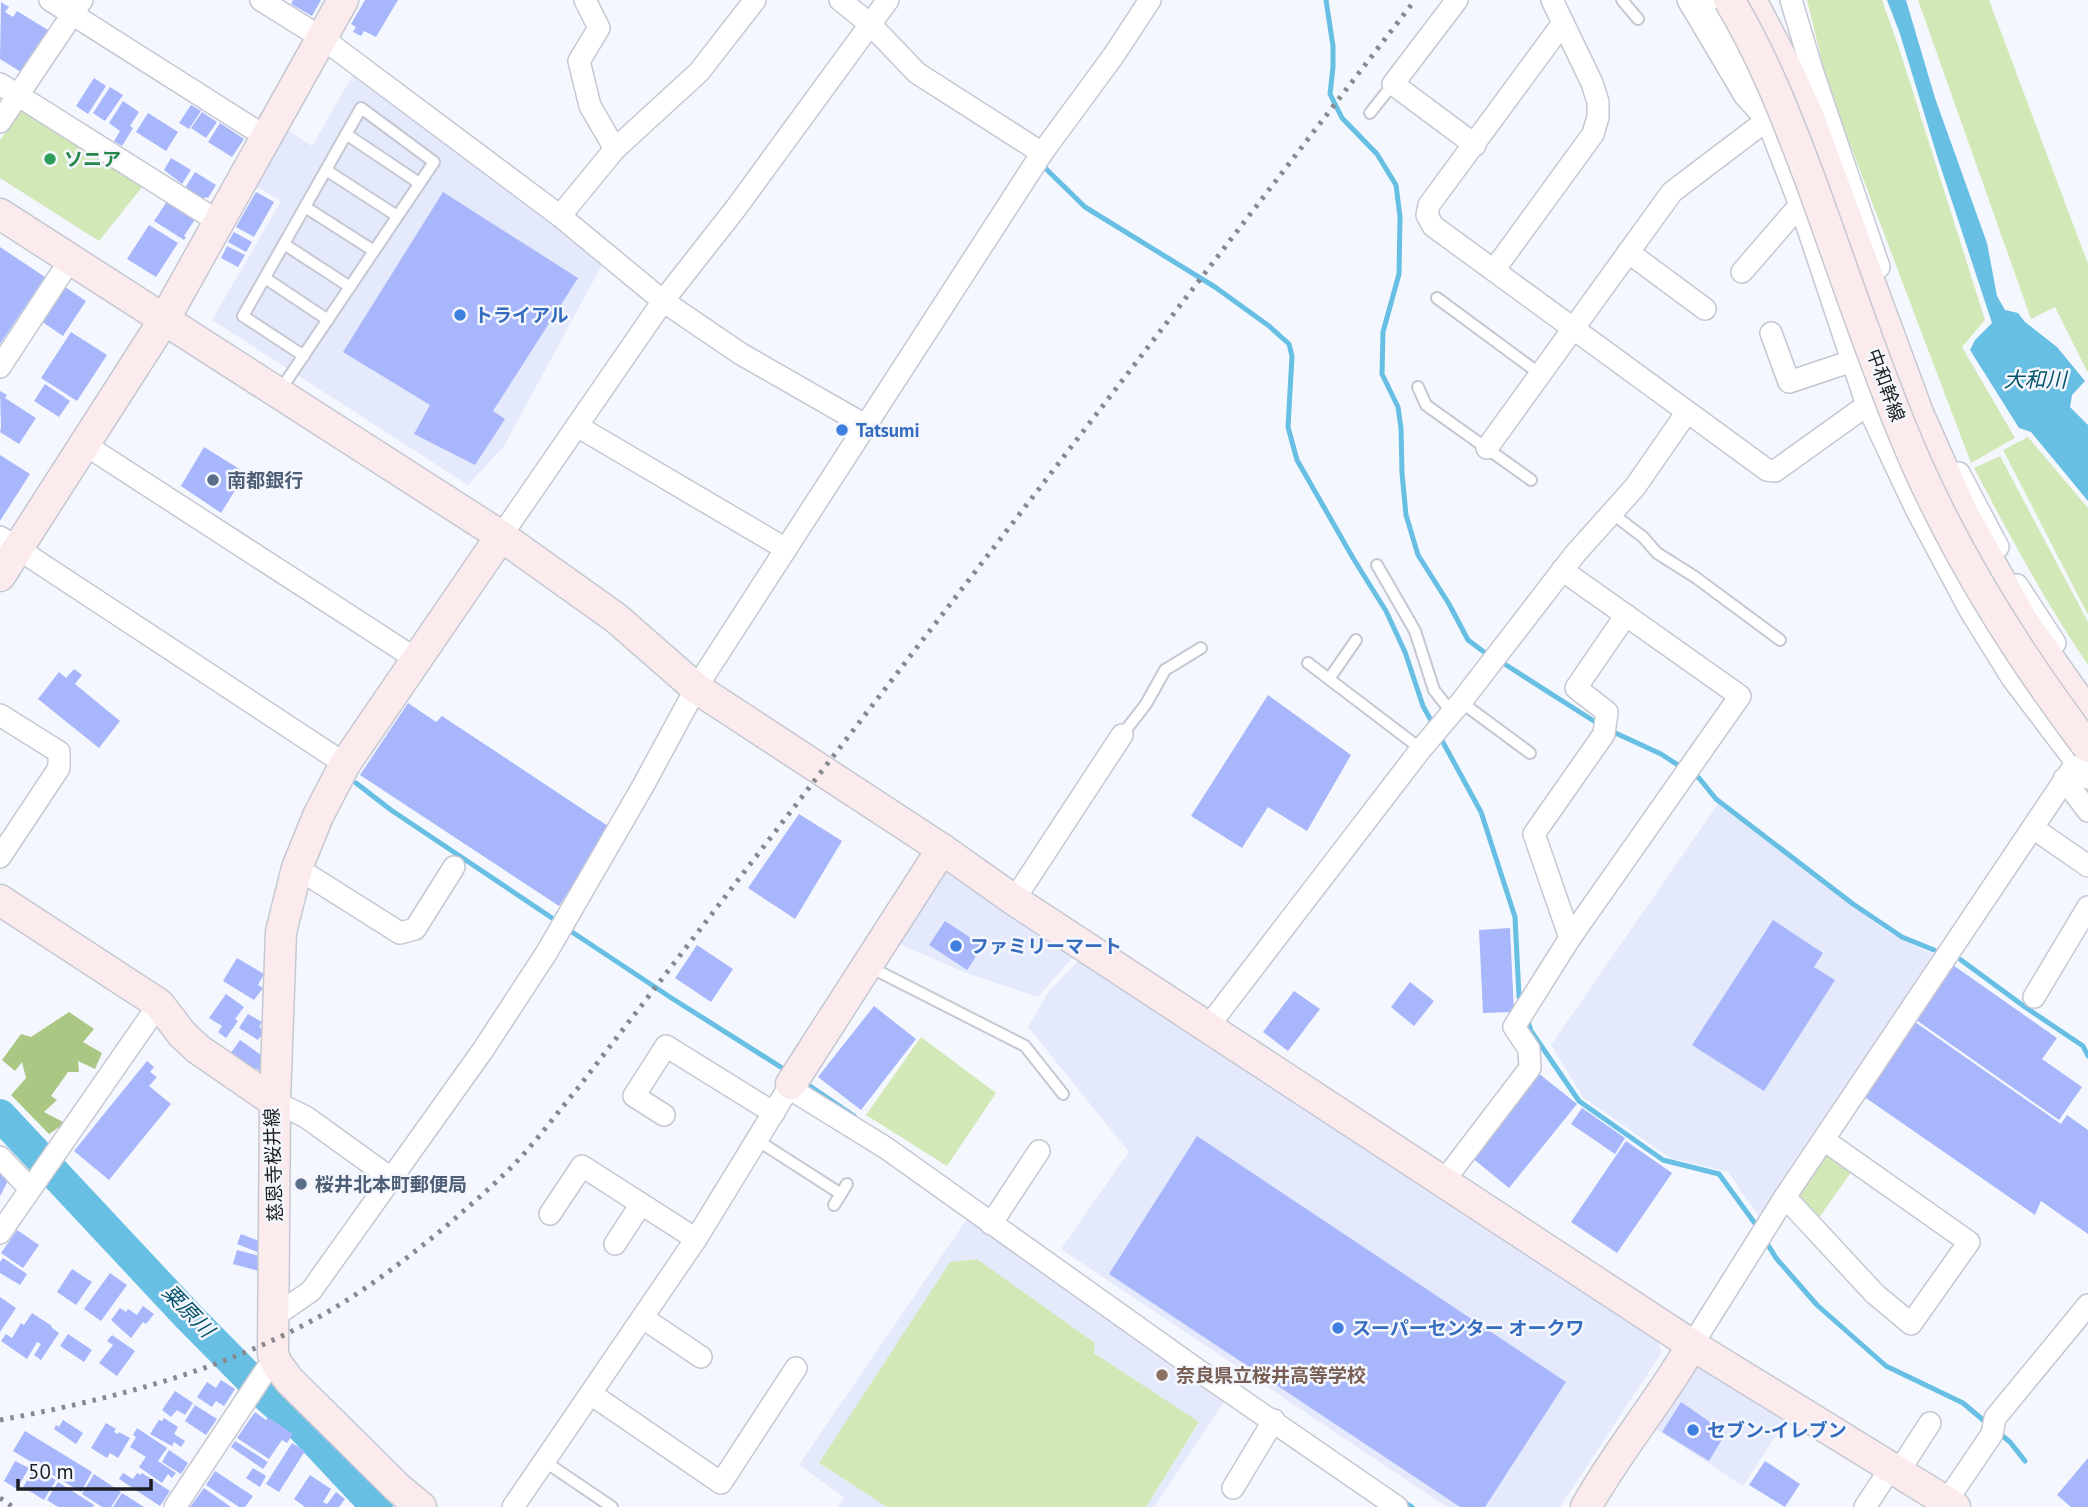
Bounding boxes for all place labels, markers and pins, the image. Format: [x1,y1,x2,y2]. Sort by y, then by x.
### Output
place label: ソニア [64,147,121,171]
marker: ソニア [42,151,58,167]
place label: トライアル [474,303,569,327]
marker: トライアル [452,307,468,323]
place label: Tatsumi [856,418,920,442]
marker: Tatsumi [834,422,850,438]
place label: 南都銀行 [227,468,303,492]
marker: 南都銀行 [205,472,221,488]
place label: ファミリーマート [970,934,1122,958]
marker: ファミリーマート [948,938,964,954]
place label: 桜井北本町郵便局 [315,1172,467,1196]
marker: 桜井北本町郵便局 [293,1176,309,1192]
place label: スーパーセンター オークワ [1352,1316,1585,1340]
marker: スーパーセンター オークワ [1330,1320,1346,1336]
place label: 奈良県立桜井高等学校 [1176,1363,1366,1387]
marker: 奈良県立桜井高等学校 [1154,1367,1170,1383]
place label: セブン-イレブン [1707,1418,1847,1442]
marker: セブン-イレブン [1685,1422,1701,1438]

